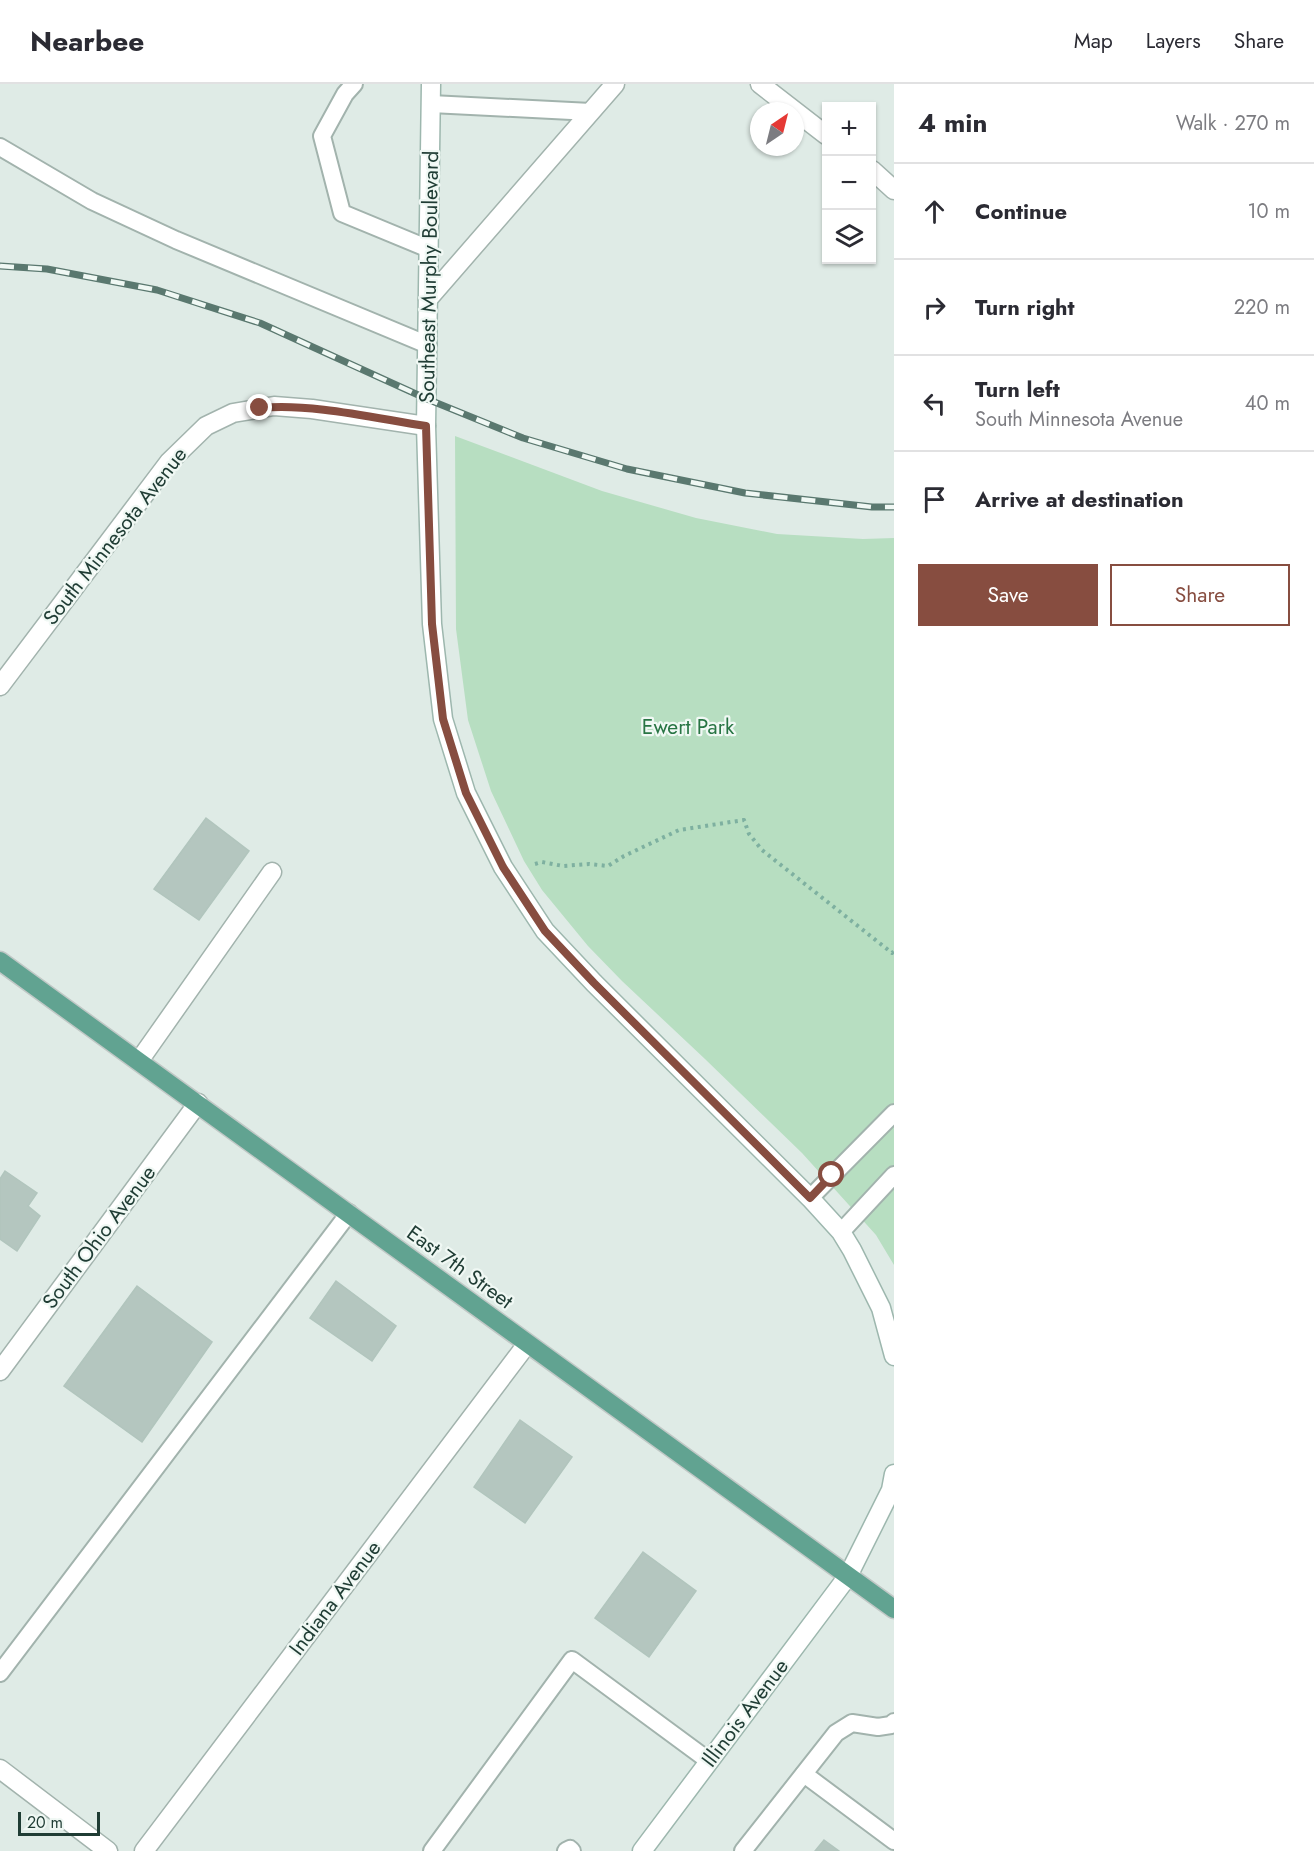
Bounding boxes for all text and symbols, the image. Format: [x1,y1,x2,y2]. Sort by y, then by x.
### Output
text: Nearbee [30,21,144,62]
text: Map [1074,26,1113,56]
text: Layers [1146,26,1201,56]
text: Share [1234,26,1284,56]
north arrow [750,102,804,156]
map controls [822,102,876,264]
button: + [822,102,876,156]
text: 4 min [918,104,987,142]
text: Walk · 270 m [1176,109,1290,138]
street label: Southeast Murphy Boulevard [412,150,446,404]
button: − [822,156,876,210]
icon: ahead [918,195,951,228]
text: Continue [975,195,1067,227]
text: 10 m [1247,197,1290,226]
button: layers [822,210,876,264]
icon: right [918,291,951,324]
text: Turn right [975,291,1075,323]
text: 220 m [1234,293,1290,322]
text: Turn left [975,373,1060,405]
icon: left [918,387,951,420]
text: 40 m [1245,389,1290,418]
route end [246,394,272,420]
text: South Minnesota Avenue [975,405,1183,434]
street label: South Minnesota Avenue [36,441,194,631]
icon: arrive [918,483,951,516]
text: Arrive at destination [975,483,1184,515]
button: Save [918,564,1098,626]
button: Share [1110,564,1290,626]
park label: Ewert Park [642,712,735,742]
street label: South Ohio Avenue [35,1159,163,1315]
route start [818,1161,844,1187]
street label: East 7th Street [401,1218,519,1316]
street label: Indiana Avenue [282,1534,388,1662]
street label: Illinois Avenue [694,1653,796,1773]
scale bar [18,1809,100,1836]
text: 20 m [27,1811,63,1834]

